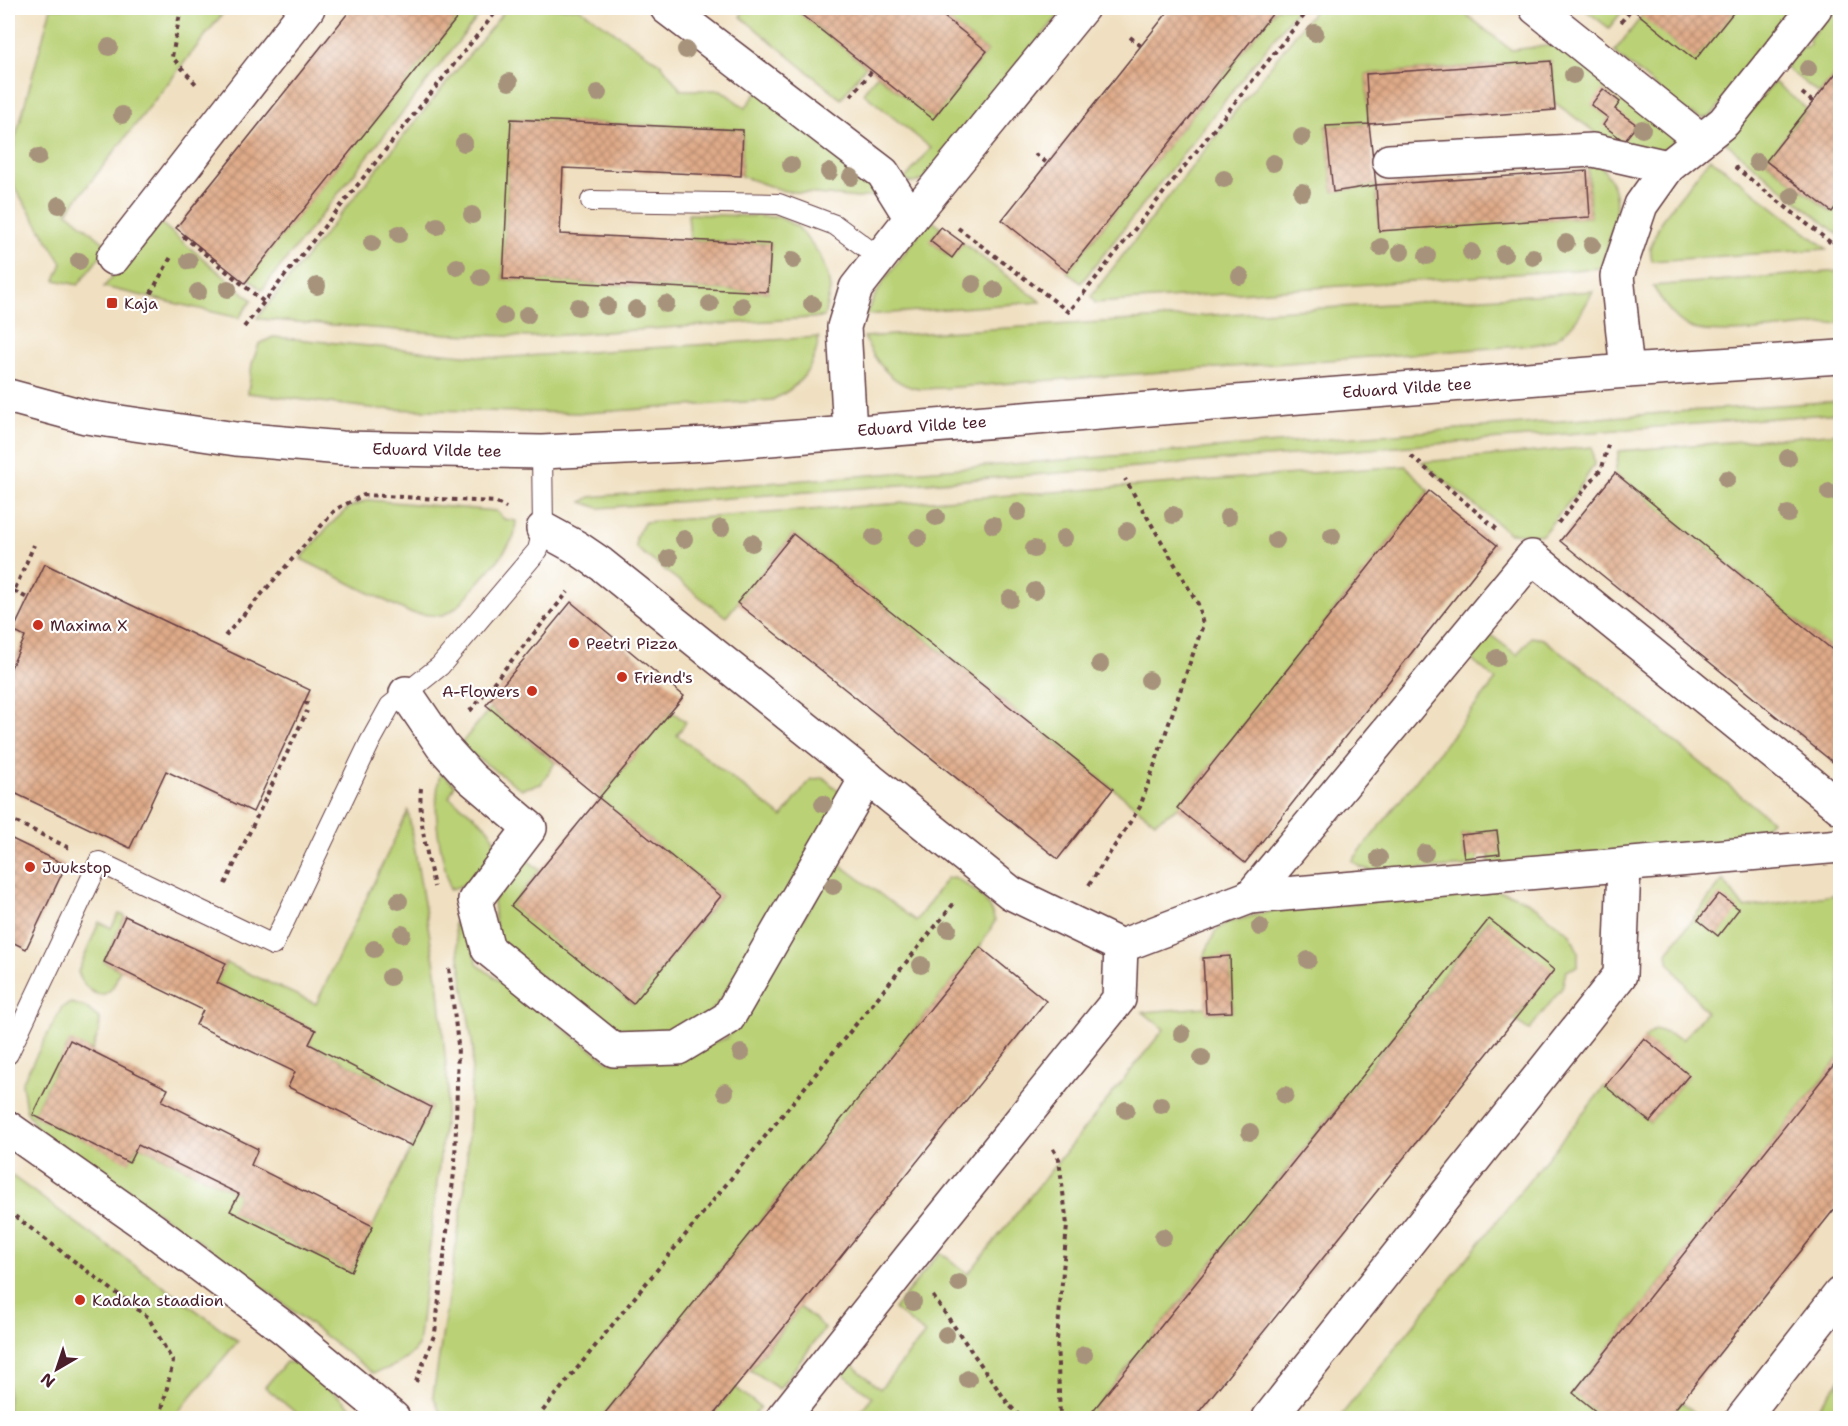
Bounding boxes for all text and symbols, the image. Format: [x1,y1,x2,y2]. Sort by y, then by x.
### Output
place label: Kaja [124,293,158,314]
marker: Kaja [105,296,119,310]
street label: Eduard Vilde tee [1342,373,1472,403]
street label: Eduard Vilde tee [857,411,987,441]
street label: Eduard Vilde tee [372,438,502,462]
place label: Maxima X [50,615,127,636]
marker: Maxima X [31,618,45,632]
place label: Peetri Pizza [586,633,678,654]
marker: Peetri Pizza [567,636,581,650]
place label: Friend's [634,667,693,688]
marker: Friend's [615,670,629,684]
place label: A-Flowers [442,681,520,702]
marker: A-Flowers [525,684,539,698]
place label: Juukstop [42,857,112,878]
marker: Juukstop [23,860,37,874]
place label: Kadaka staadion [92,1290,224,1311]
marker: Kadaka staadion [73,1293,87,1307]
north arrow [27,1339,87,1399]
text: N [36,1368,59,1392]

